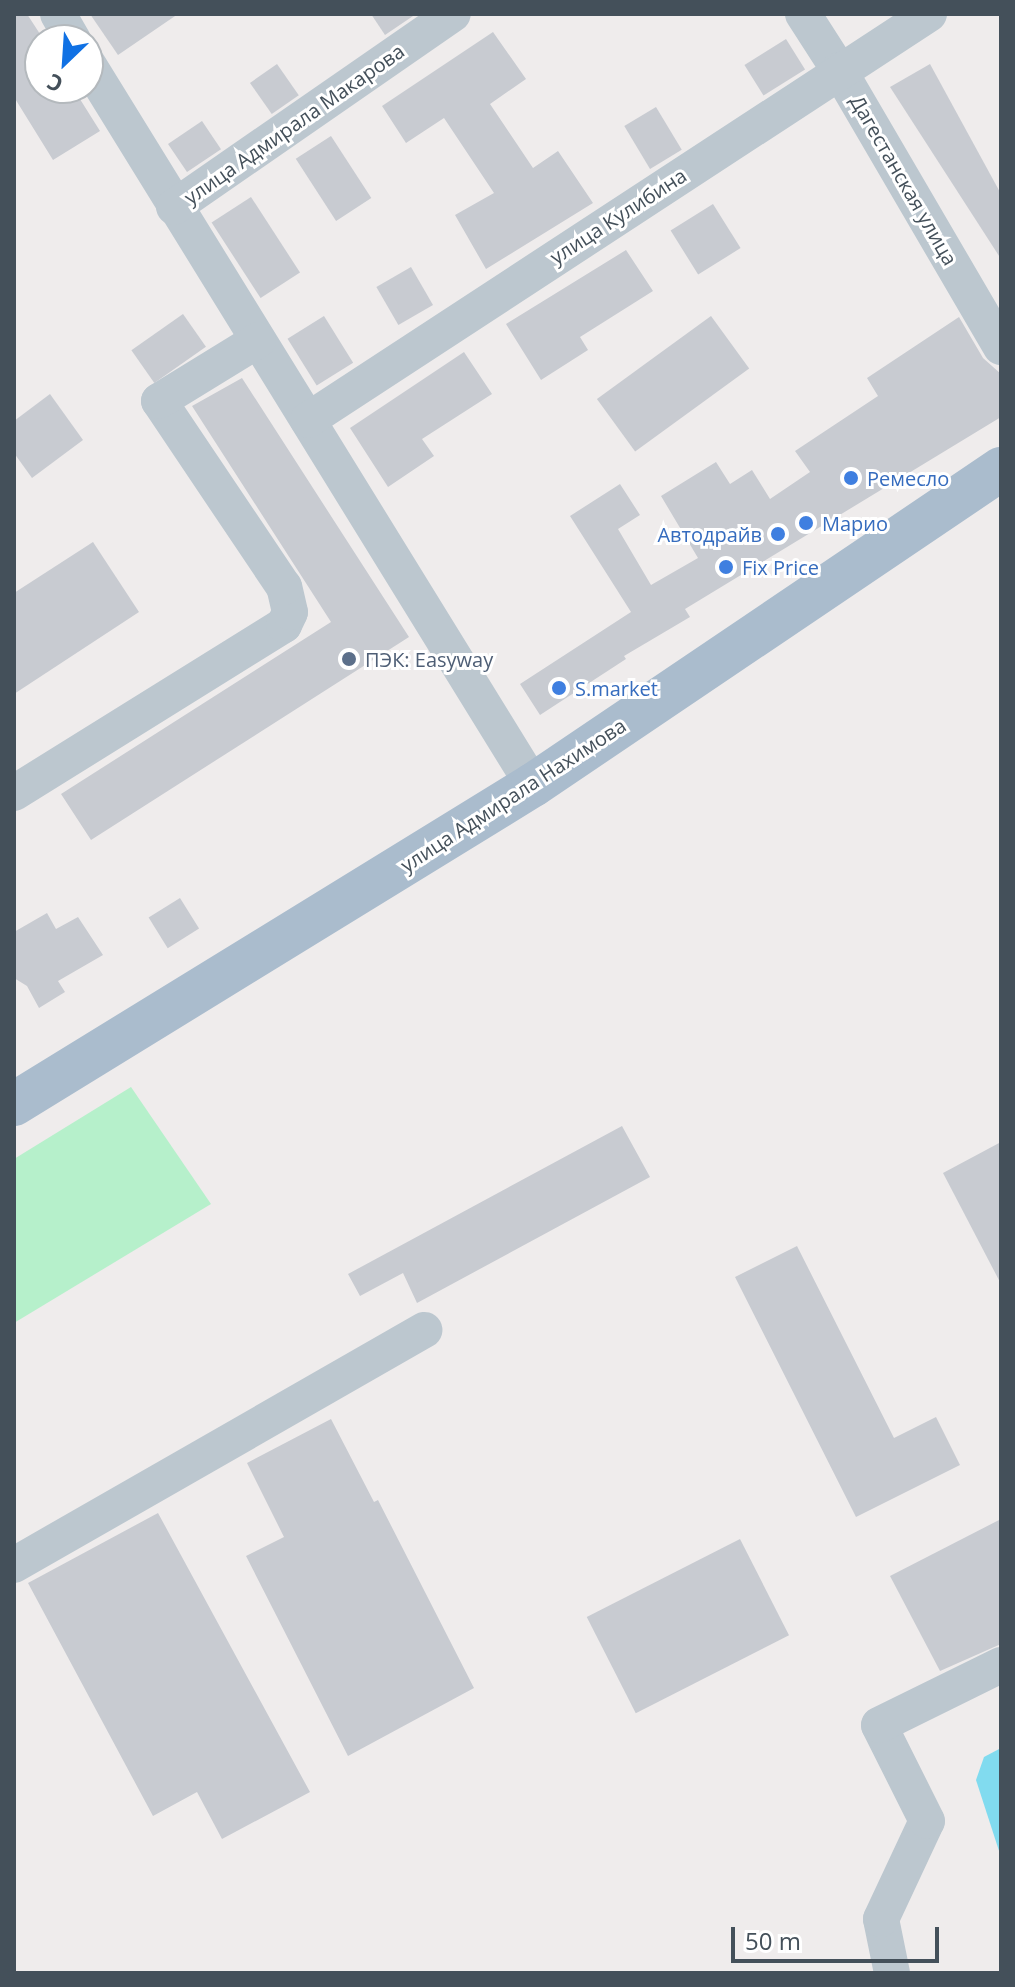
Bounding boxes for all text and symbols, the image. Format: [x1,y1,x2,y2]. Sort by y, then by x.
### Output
north arrow [24,24,104,104]
street label: улица Адмирала Макарова [179,39,409,209]
text: С [42,67,67,100]
street label: Дагестанская улица [845,91,963,269]
street label: улица Кулибина [545,163,691,269]
place label: Ремесло [867,466,949,490]
marker: Ремесло [842,469,860,487]
place label: Марио [822,511,888,535]
marker: Марио [797,514,815,532]
place label: Автодрайв [657,522,762,546]
marker: Автодрайв [769,525,787,543]
place label: Fix Price [742,555,819,579]
marker: Fix Price [717,558,735,576]
place label: ПЭК: Easyway [365,647,493,671]
marker: ПЭК: Easyway [340,650,358,668]
place label: S.market [575,676,658,700]
marker: S.market [550,679,568,697]
street label: улица Адмирала Нахимова [396,713,630,877]
scale bar [735,1911,943,1961]
text: 50 m [745,1924,801,1957]

